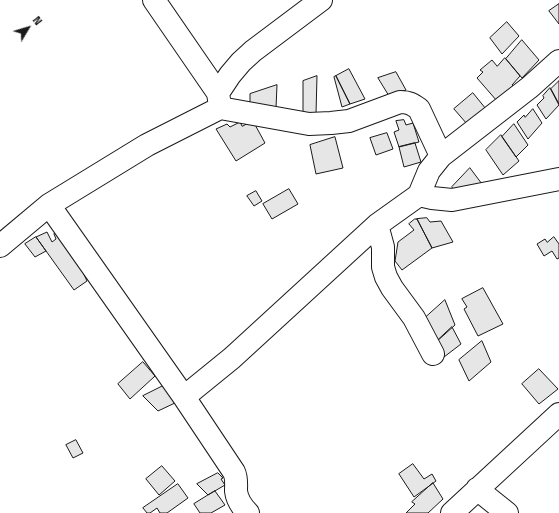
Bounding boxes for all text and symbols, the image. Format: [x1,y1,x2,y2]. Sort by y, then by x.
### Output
north arrow [8,8,48,48]
text: N [29,13,46,29]

